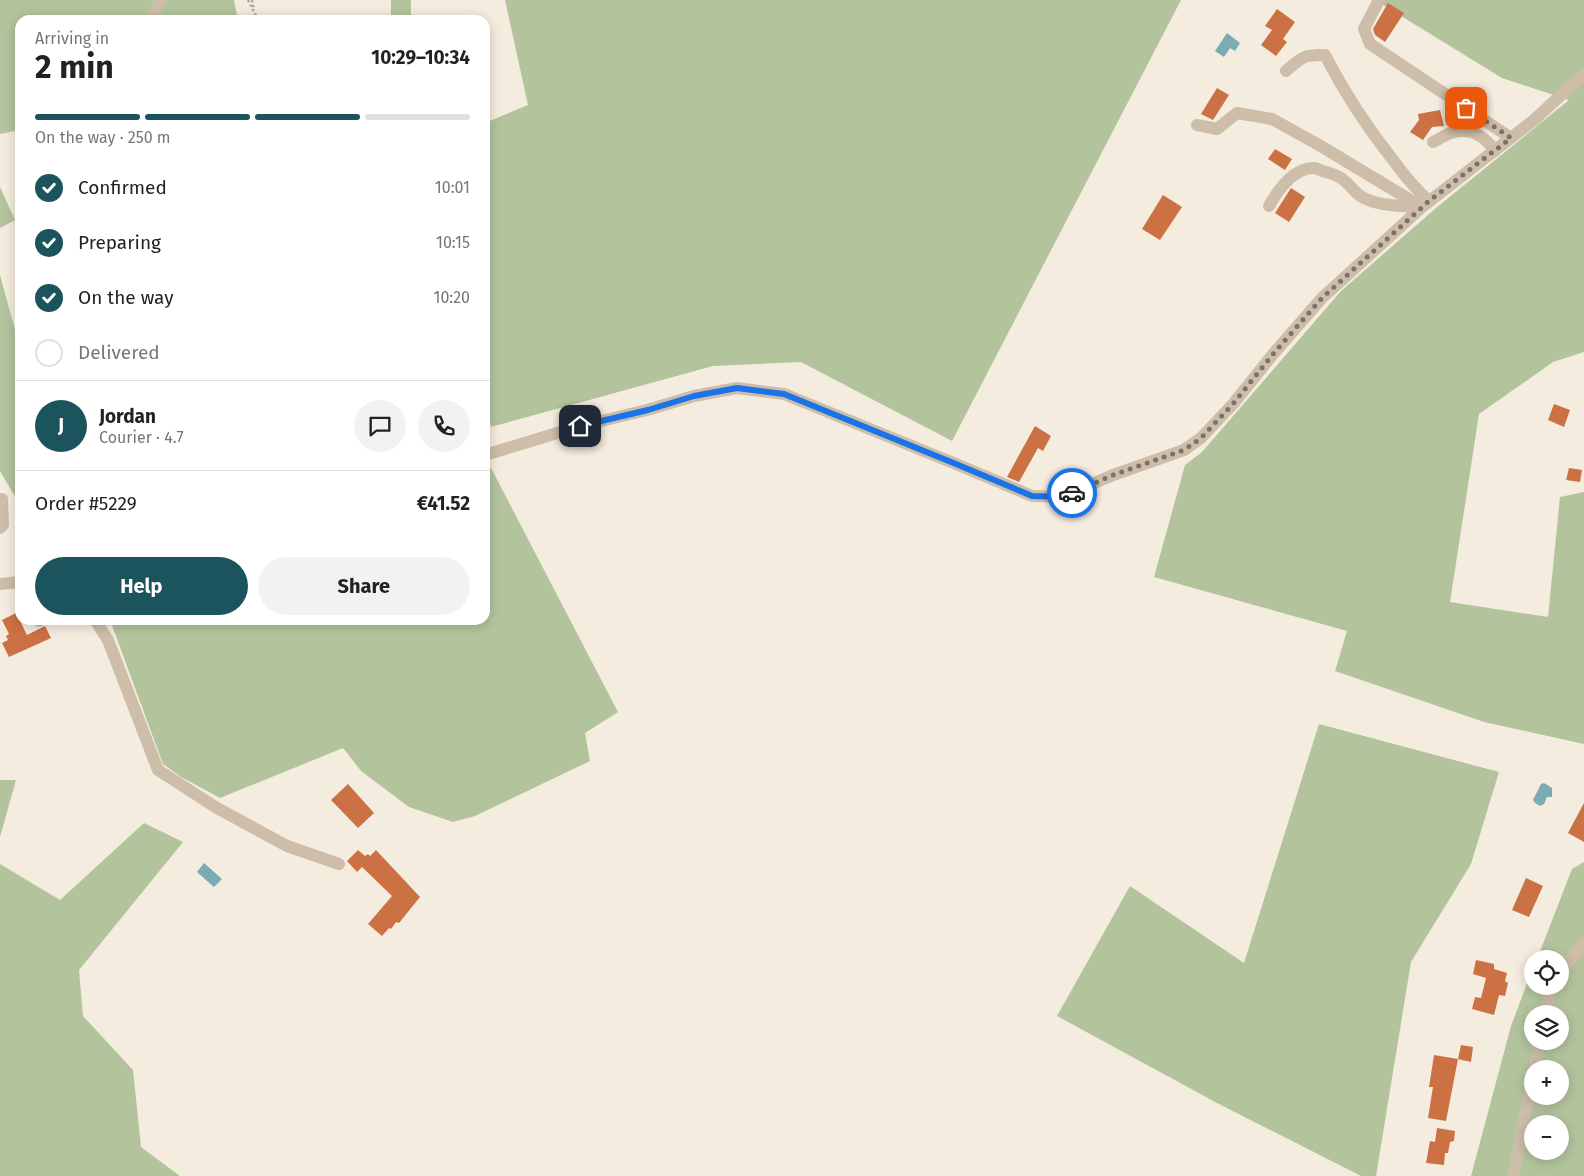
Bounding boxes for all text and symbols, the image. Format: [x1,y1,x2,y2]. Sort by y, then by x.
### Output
text: Arriving in [35,29,109,48]
text: 10:29–10:34 [371,46,470,69]
text: 2 min [35,48,114,86]
pin [1445,87,1487,129]
icon: bag [1452,94,1480,122]
text: On the way · 250 m [35,128,171,147]
icon: check [35,174,63,202]
text: Confirmed [78,176,167,199]
text: 10:01 [435,178,470,197]
icon: check [35,229,63,257]
text: Preparing [78,231,161,254]
text: 10:15 [436,233,470,252]
icon: check [35,284,63,312]
text: On the way [78,286,174,309]
text: 10:20 [433,288,470,307]
text: Delivered [78,341,160,364]
button: chat [354,400,406,452]
button: phone [418,400,470,452]
text: Jordan [99,405,156,428]
pin [559,405,601,447]
icon: home [566,412,594,440]
text: J [58,414,64,437]
text: Courier · 4.7 [99,428,184,447]
courier [1047,468,1097,518]
icon: car [1058,479,1086,507]
text: Order #5229 [35,492,137,515]
text: €41.52 [417,492,470,515]
button: Help [35,557,248,615]
button: Share [258,557,470,615]
map controls [1524,950,1569,1160]
button: locate [1524,950,1569,995]
button: layers [1524,1005,1569,1050]
button: + [1524,1060,1569,1105]
button: − [1524,1115,1569,1160]

